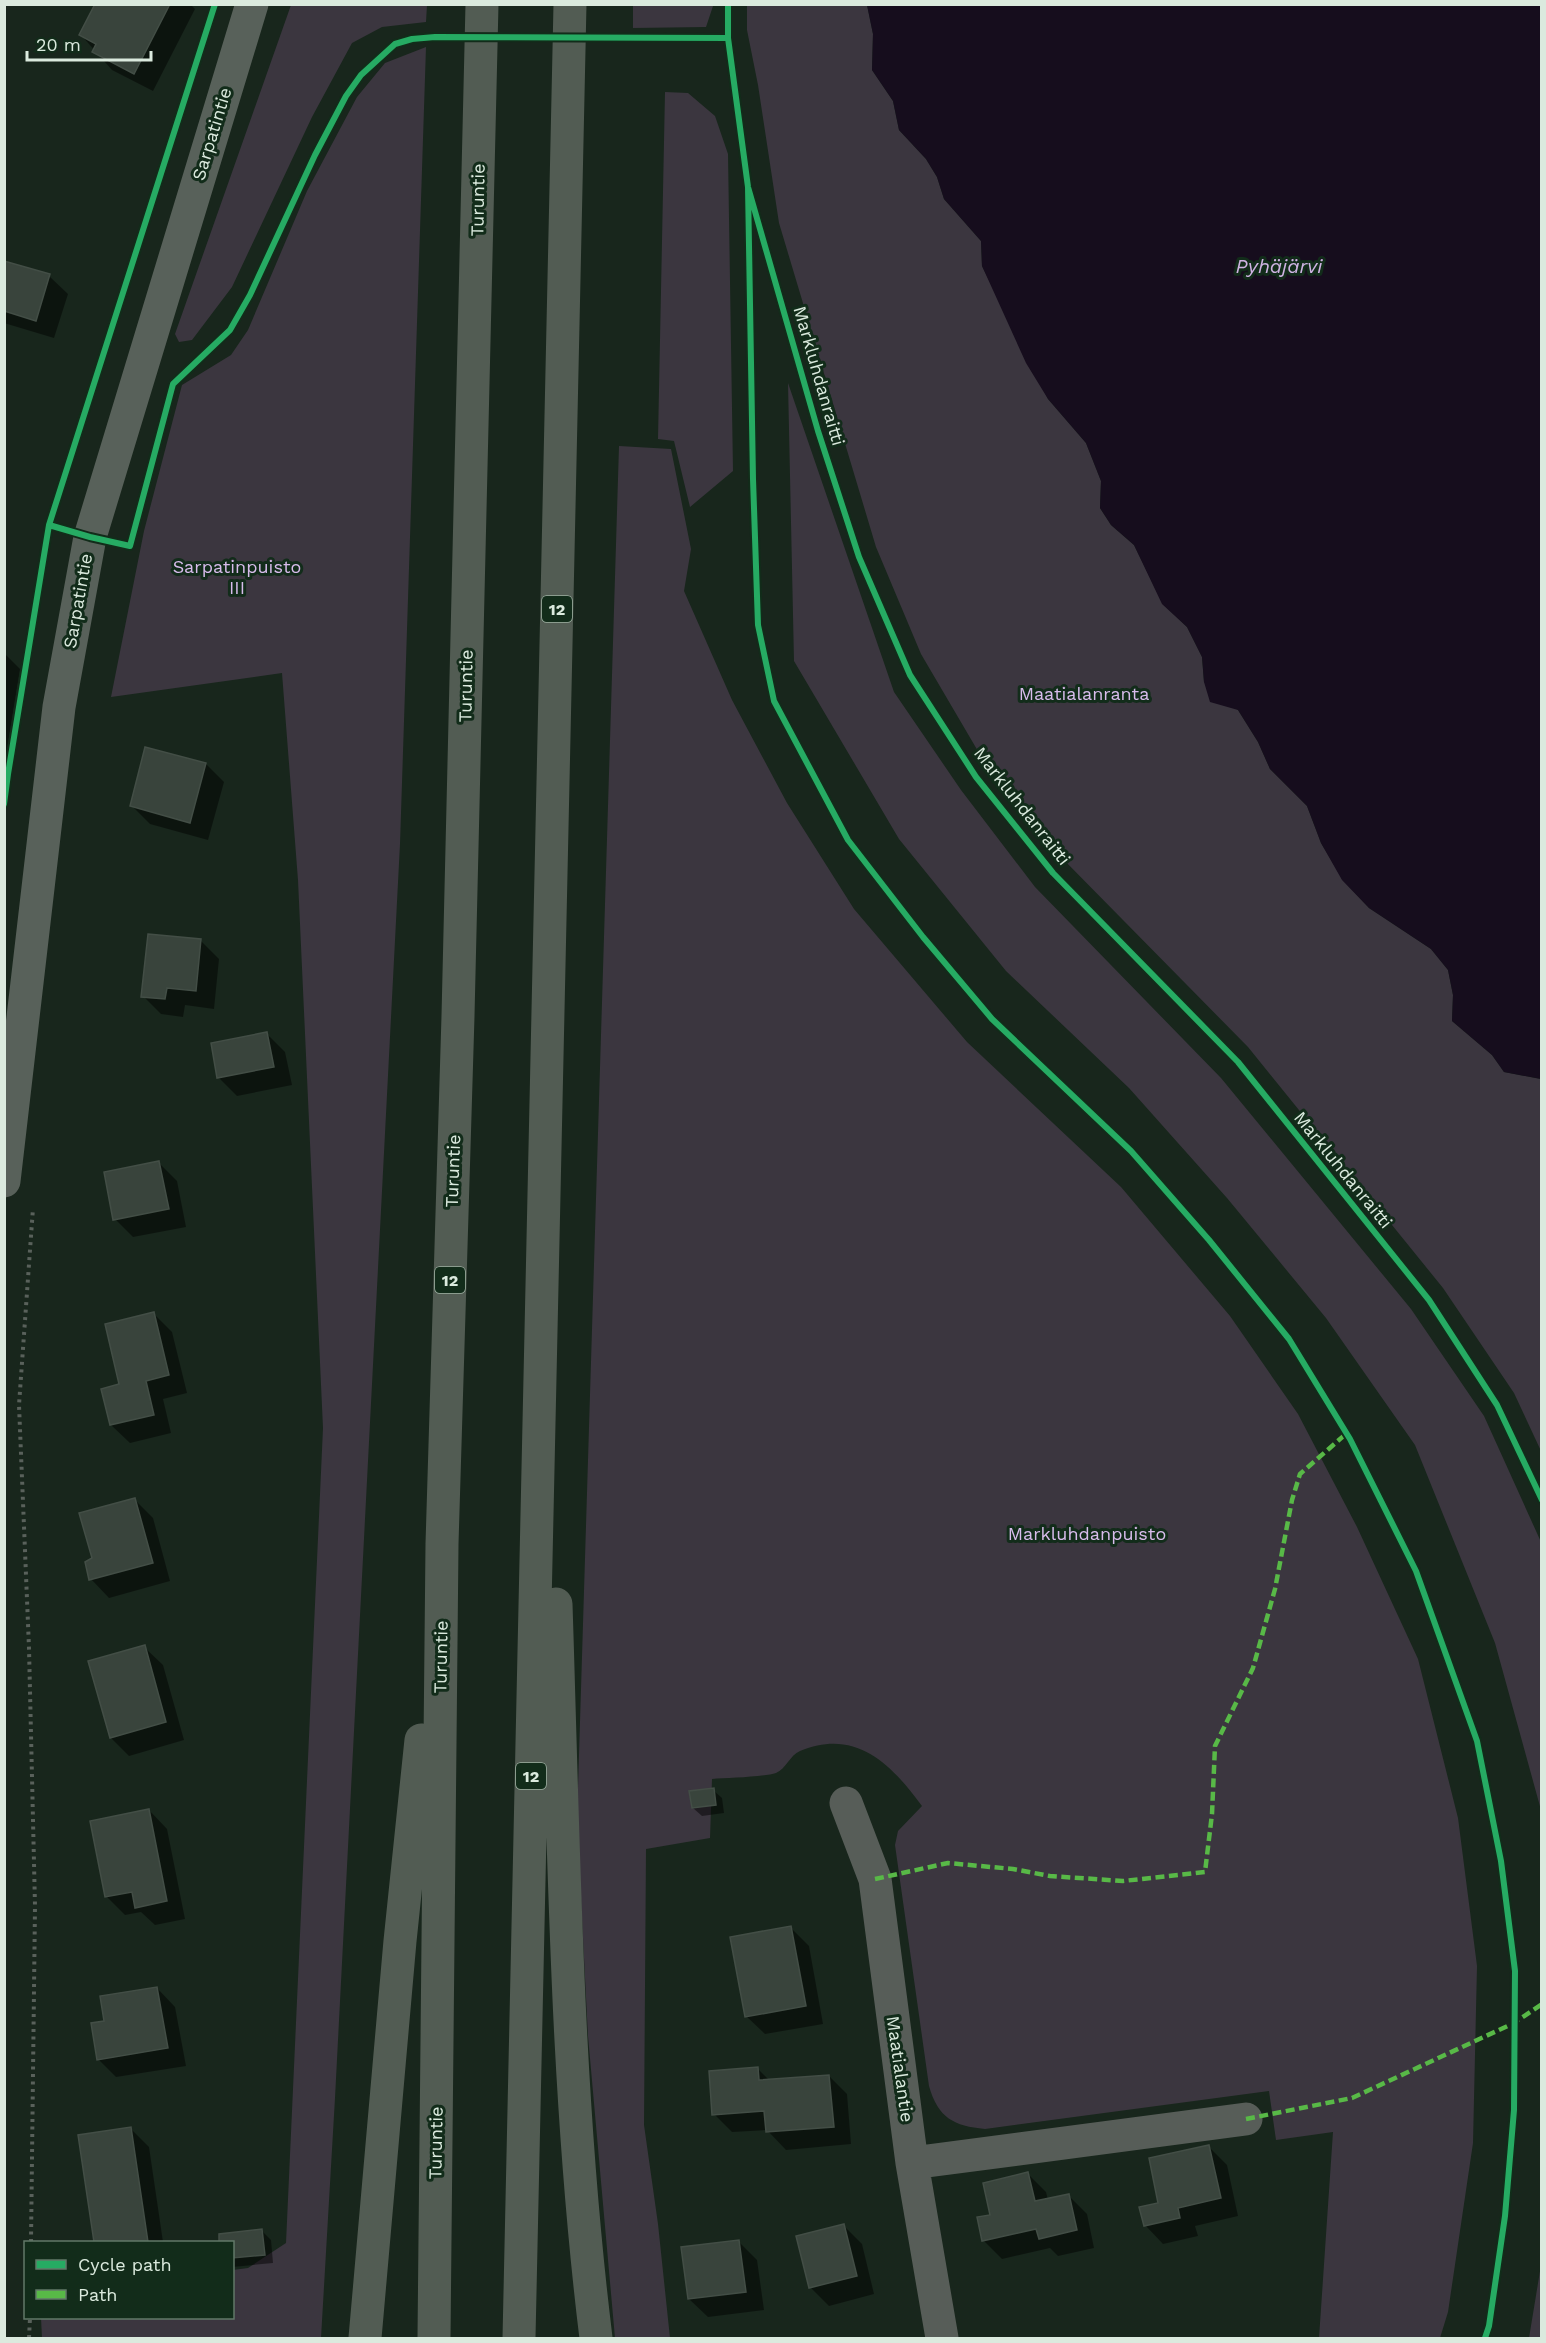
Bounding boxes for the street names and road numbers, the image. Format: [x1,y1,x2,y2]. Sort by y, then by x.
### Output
street label: Sarpatintie [187,85,236,183]
street label: Turuntie [466,163,489,237]
street label: Markluhdanraitti [790,304,849,448]
street label: Sarpatintie [59,552,96,650]
road number: 12 [542,596,572,622]
street label: Turuntie [454,649,477,723]
street label: Markluhdanraitti [970,742,1075,869]
street label: Markluhdanraitti [1290,1107,1397,1232]
street label: Turuntie [441,1134,464,1208]
road number: 12 [435,1267,465,1293]
street label: Turuntie [429,1620,452,1694]
road number: 12 [516,1763,546,1789]
street label: Maatialantie [883,2014,918,2123]
street label: Turuntie [424,2106,447,2180]

